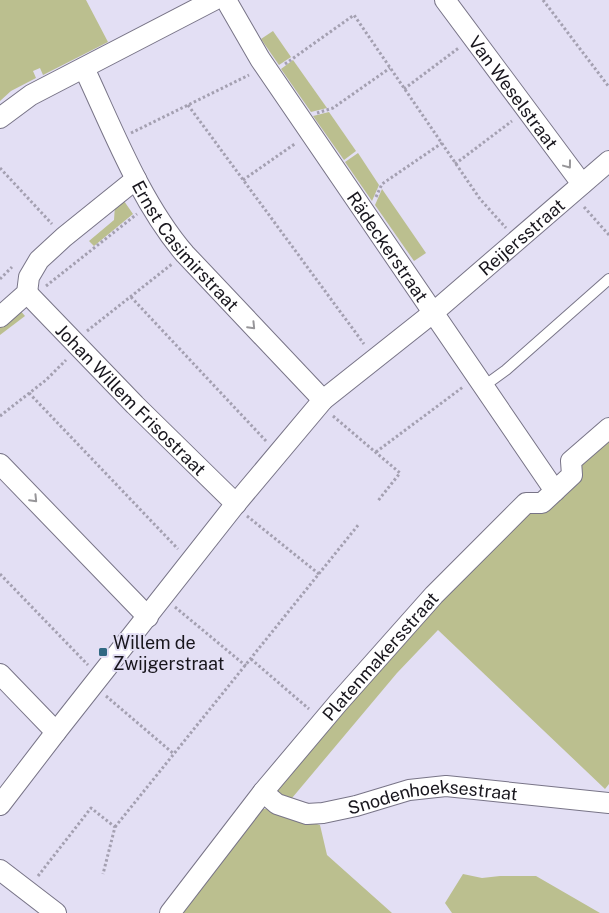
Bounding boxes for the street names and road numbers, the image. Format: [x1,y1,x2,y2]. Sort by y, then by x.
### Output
street label: Van Weselstraat [465,31,563,153]
street label: Ernst Casimirstraat [128,177,243,315]
street label: Rädeckerstraat [343,187,433,305]
street label: Reijersstraat [474,194,569,280]
street label: Johan Willem Frisostraat [52,319,211,479]
street label: Platenmakersstraat [318,587,442,724]
street label: Snodenhoeksestraat [346,775,519,818]

